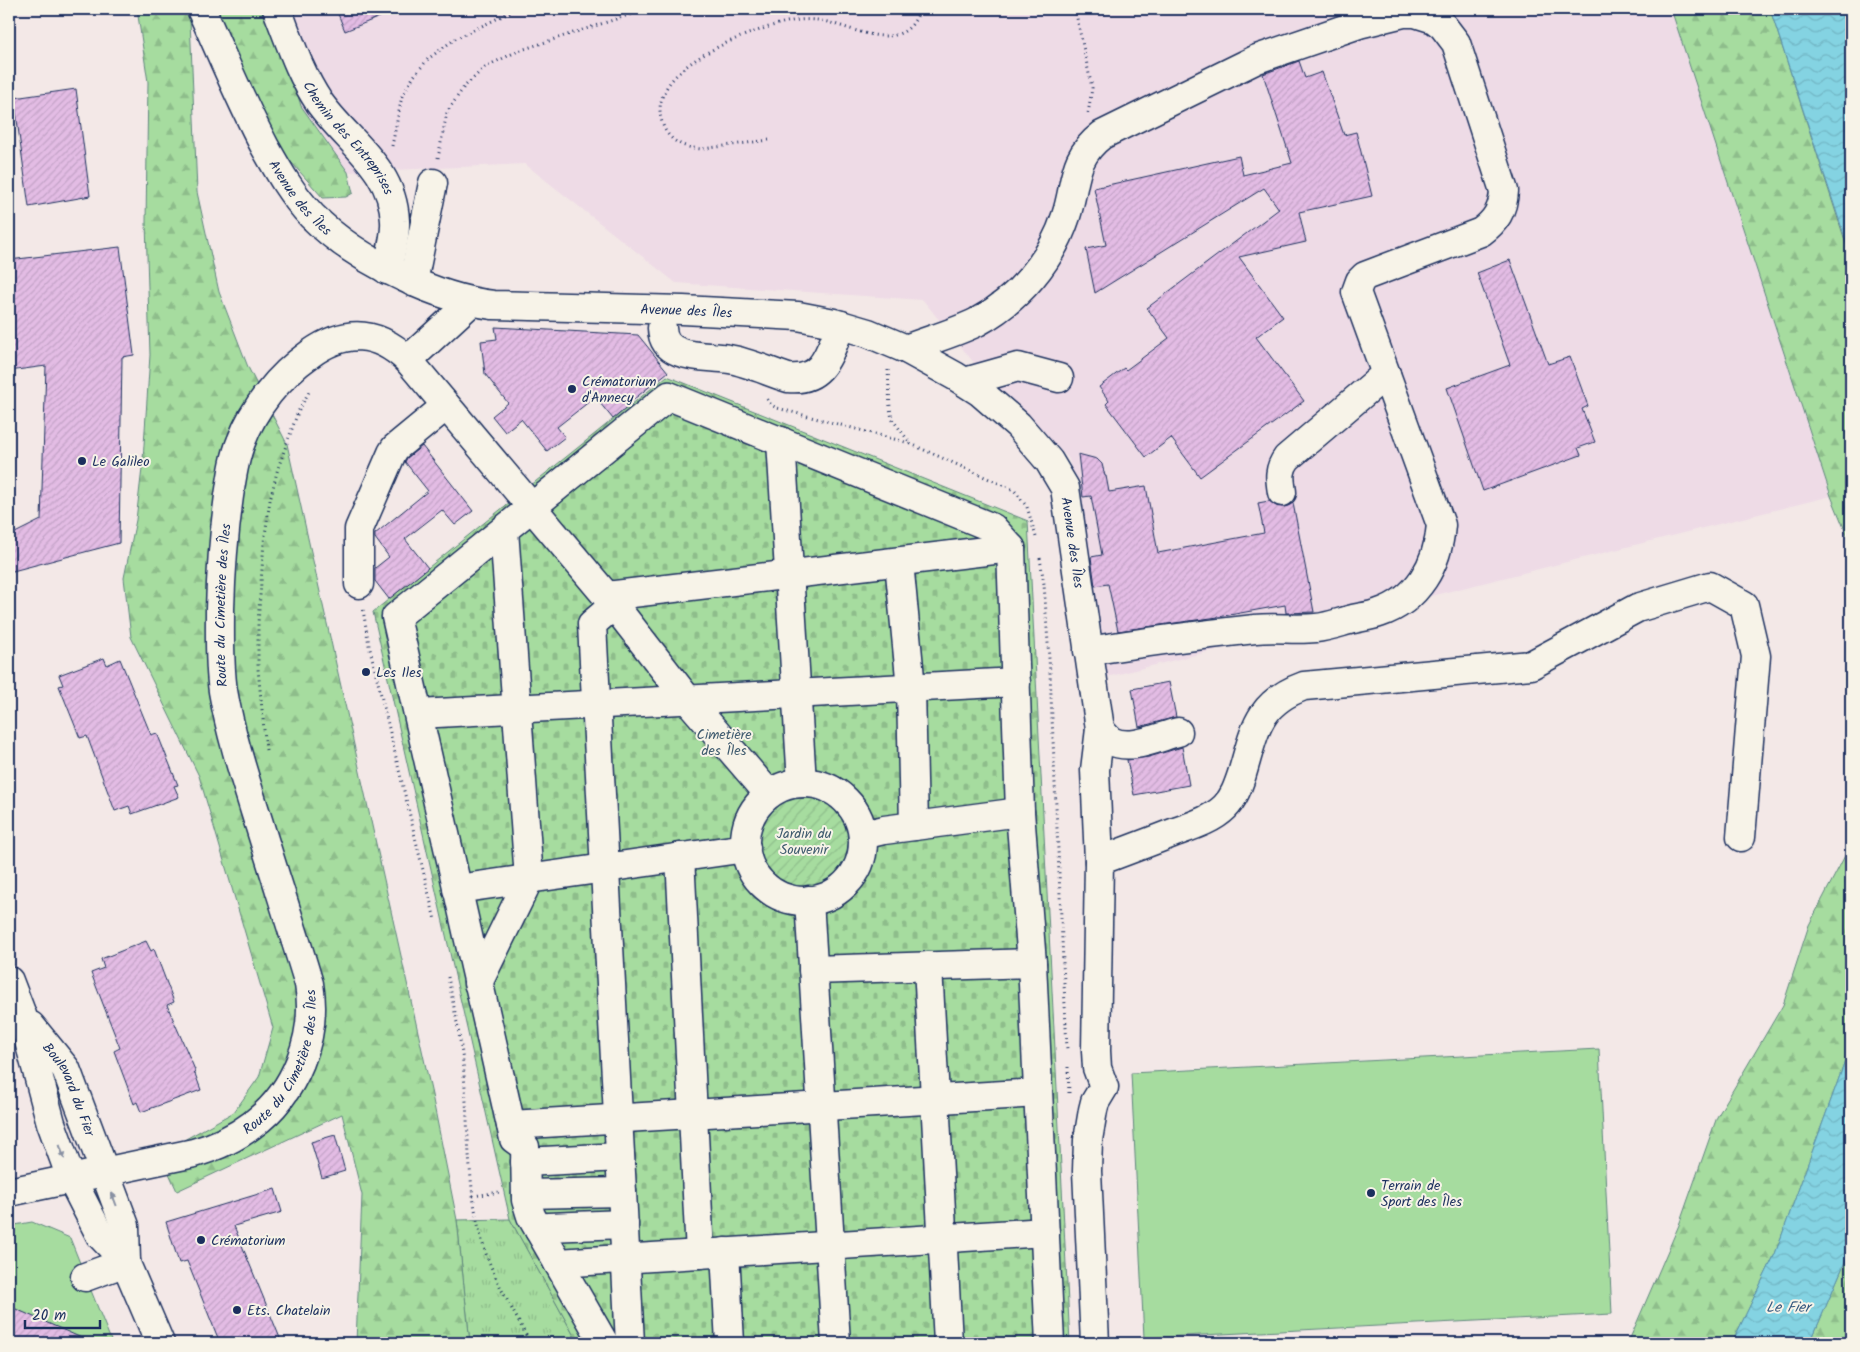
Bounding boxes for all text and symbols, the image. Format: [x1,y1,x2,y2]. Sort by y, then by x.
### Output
street label: Chemin des Entreprises [297,77,399,198]
street label: Avenue des Îles [263,156,336,241]
street label: Avenue des Îles [640,299,733,325]
place label: Crématorium d'Annecy [582,371,656,409]
marker: Crématorium d'Annecy [566,383,578,395]
place label: Le Galileo [92,451,150,473]
marker: Le Galileo [76,455,88,467]
street label: Avenue des Îles [1054,496,1089,590]
street label: Route du Cimetière des Îles [210,522,238,688]
place label: Les Iles [376,662,422,684]
marker: Les Iles [360,666,372,678]
park label: Cimetière des Îles [697,724,752,762]
park label: Jardin du Souvenir [777,823,832,861]
street label: Route du Cimetière des Îles [238,988,323,1141]
street label: Boulevard du Fier [37,1038,101,1141]
one-way arrow [58,1145,66,1160]
place label: Terrain de Sport des Îles [1381,1175,1462,1213]
marker: Terrain de Sport des Îles [1365,1187,1377,1199]
one-way arrow [110,1191,118,1206]
place label: Crématorium [211,1230,285,1252]
marker: Crématorium [195,1234,207,1246]
water label: Le Fier [1766,1296,1813,1320]
scale bar [25,1297,100,1329]
place label: Ets. Chatelain [247,1300,330,1322]
text: 20 m [32,1304,66,1328]
marker: Ets. Chatelain [231,1304,243,1316]

